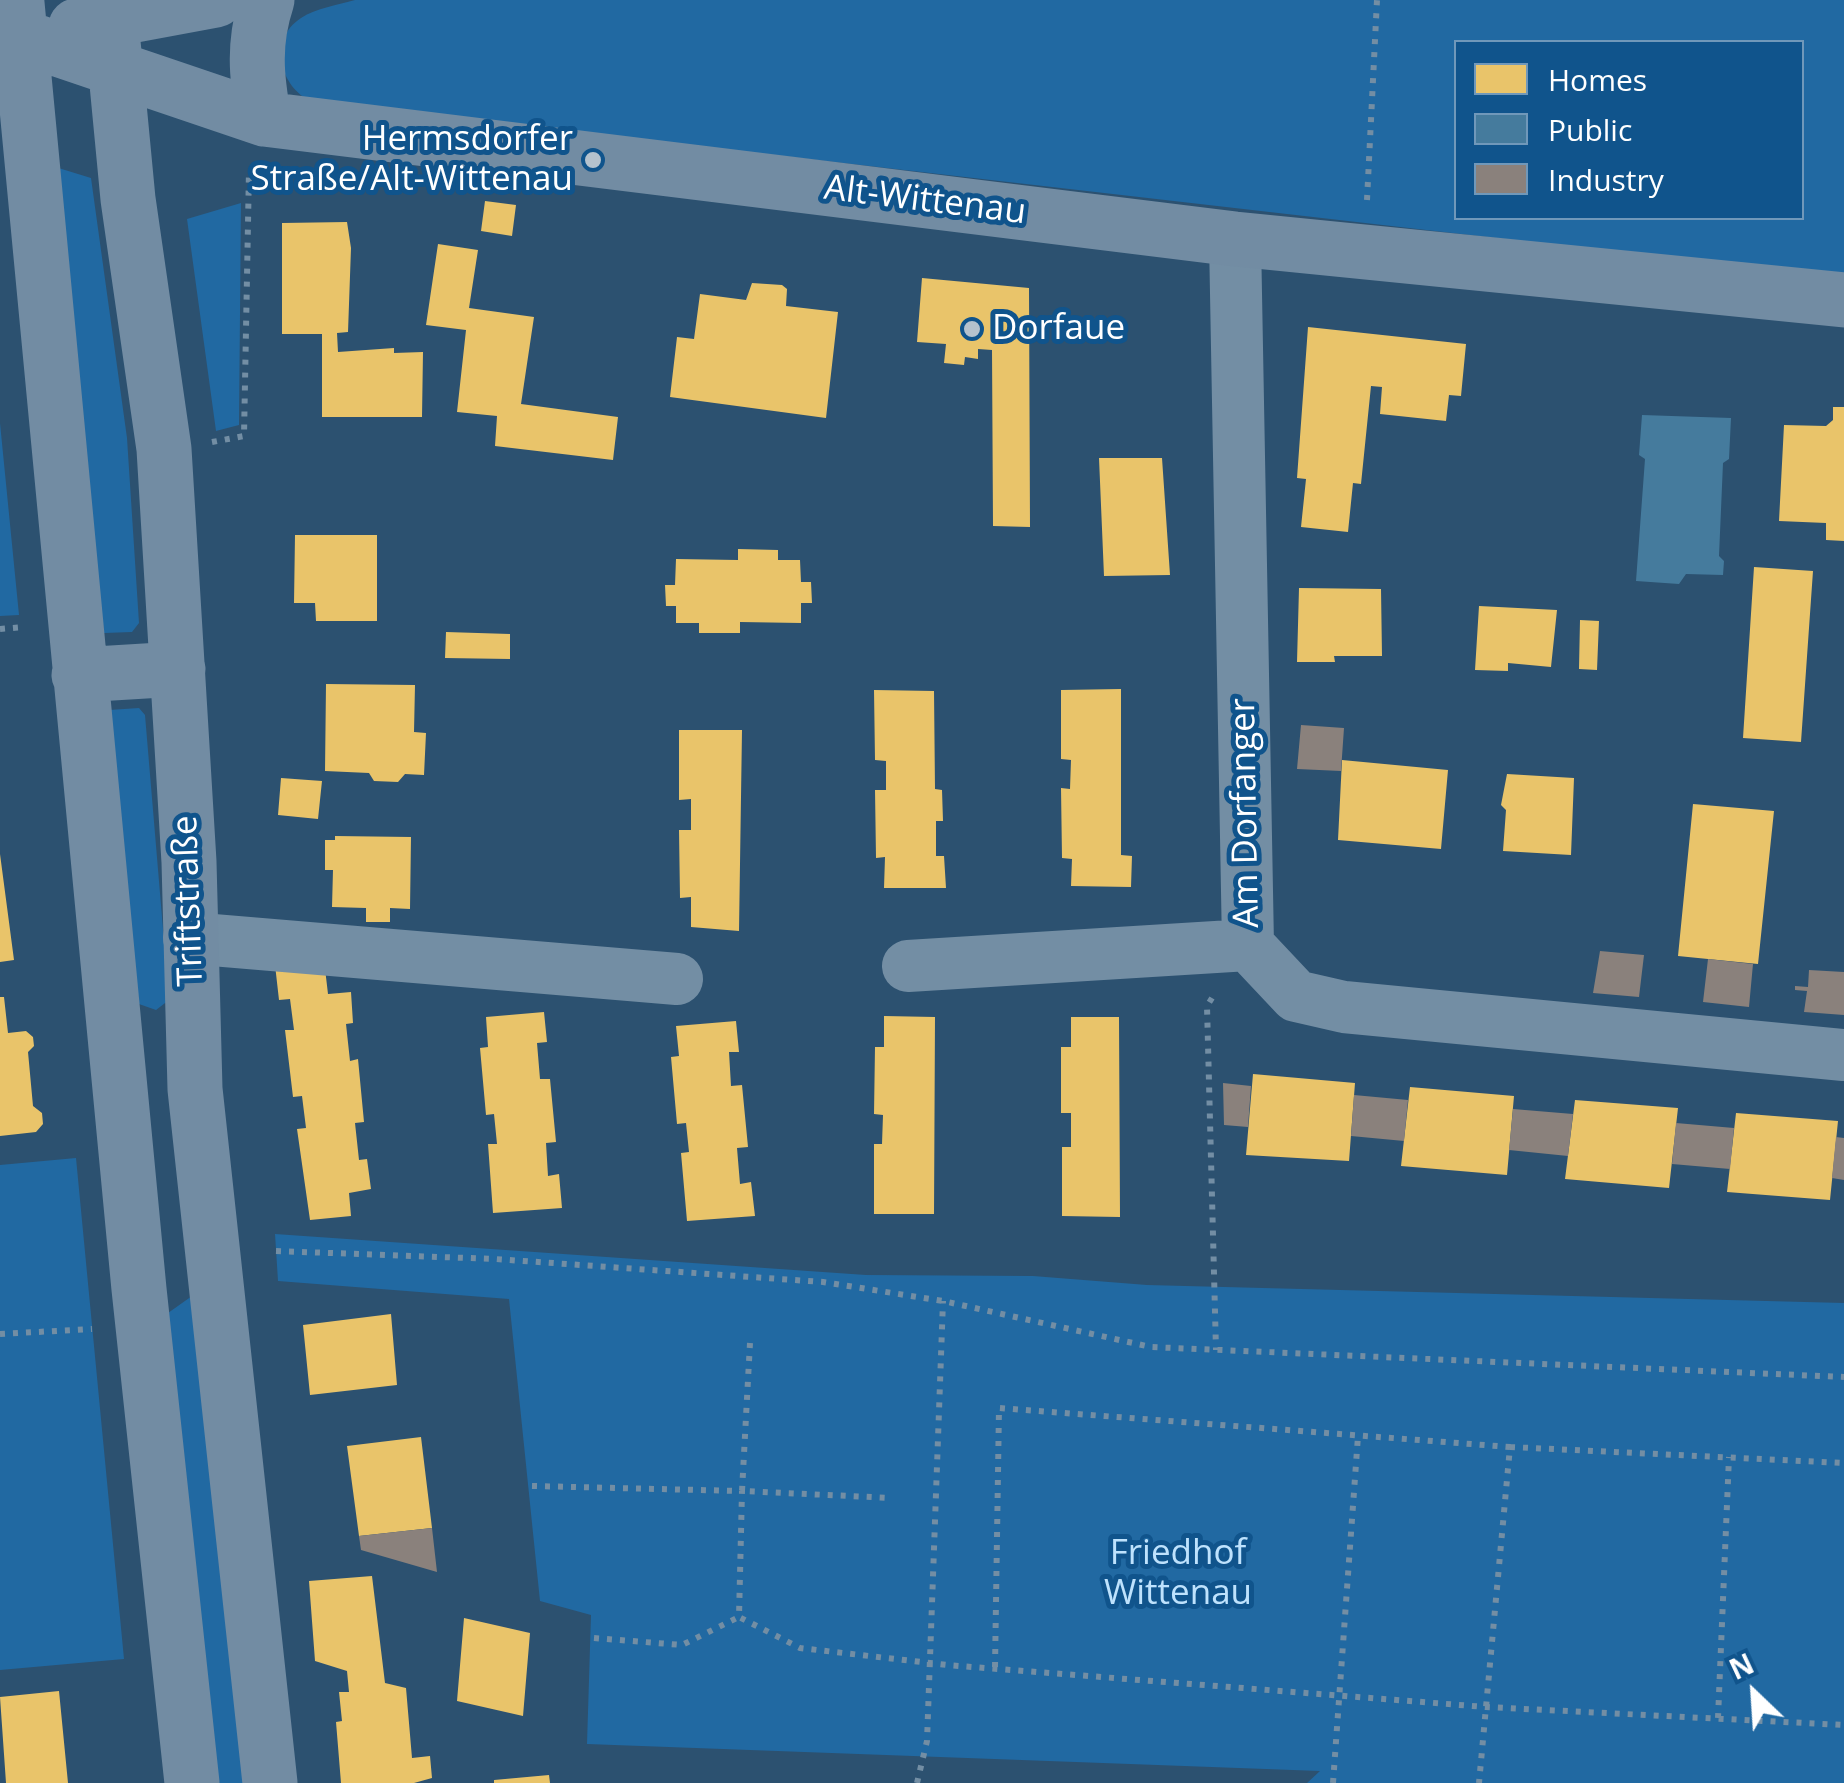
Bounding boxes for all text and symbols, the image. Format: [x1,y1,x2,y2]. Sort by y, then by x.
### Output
legend [1454,40,1804,220]
text: Homes [1548,59,1647,100]
text: Public [1548,109,1632,150]
place label: Hermsdorfer Straße/Alt-Wittenau [250,119,573,201]
marker: Hermsdorfer Straße/Alt-Wittenau [582,149,604,171]
text: Industry [1548,159,1664,200]
street label: Alt-Wittenau [822,168,1028,234]
place label: Dorfaue [992,308,1125,350]
marker: Dorfaue [961,318,983,340]
street label: Am Dorfanger [1223,698,1269,928]
street label: Triftstraße [165,815,213,987]
park label: Friedhof Wittenau [1104,1533,1252,1615]
north arrow [1704,1643,1804,1743]
text: N [1723,1644,1760,1688]

